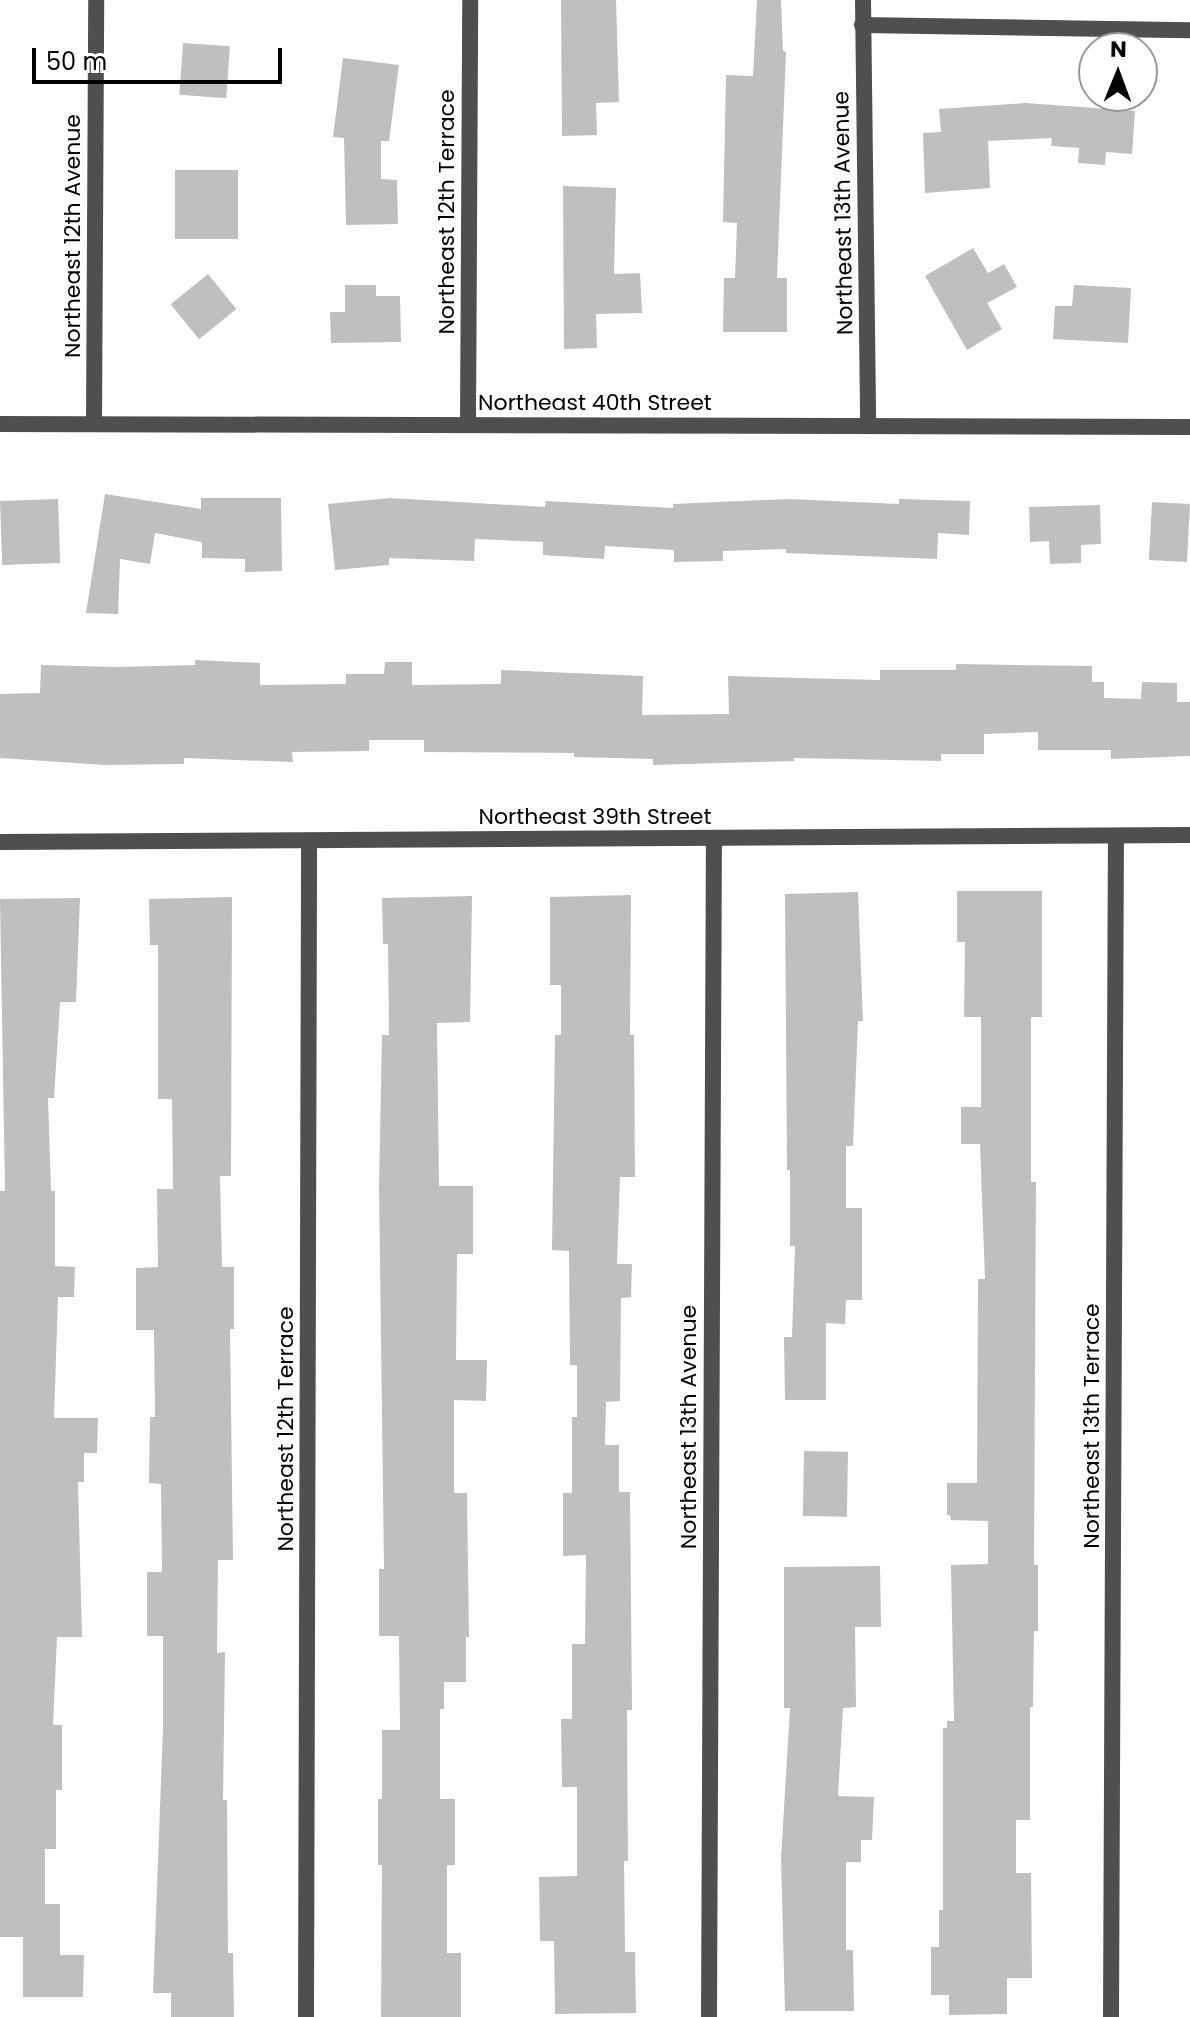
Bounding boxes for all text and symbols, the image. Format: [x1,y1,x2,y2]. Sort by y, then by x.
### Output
scale bar [36,32,286,82]
north arrow [1078,32,1158,112]
text: N [1110,34,1127,65]
text: 50 m [46,45,107,78]
street label: Northeast 12th Terrace [434,89,460,335]
street label: Northeast 13th Avenue [828,91,858,335]
street label: Northeast 12th Avenue [60,114,86,358]
street label: Northeast 40th Street [478,390,712,416]
street label: Northeast 39th Street [479,804,711,830]
street label: Northeast 13th Terrace [1079,1303,1105,1549]
street label: Northeast 13th Avenue [676,1305,702,1549]
street label: Northeast 12th Terrace [273,1306,299,1552]

